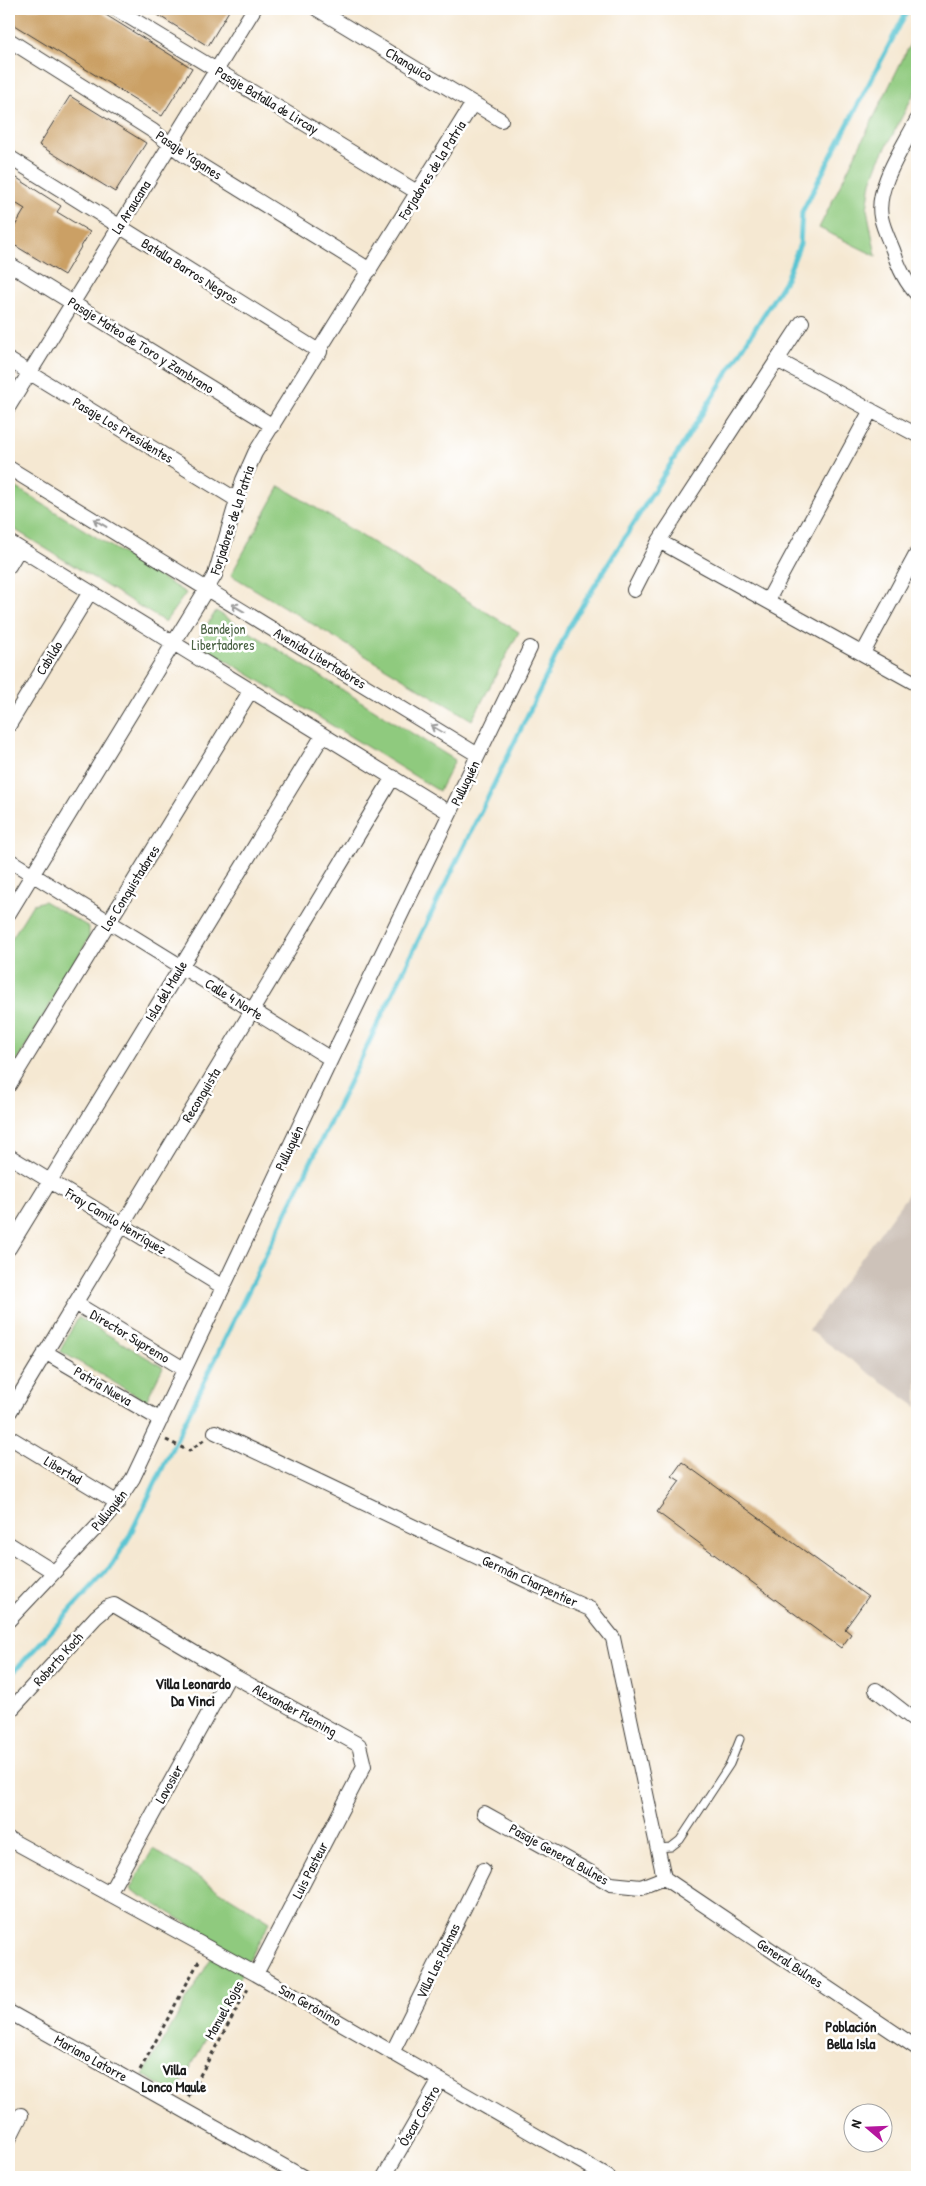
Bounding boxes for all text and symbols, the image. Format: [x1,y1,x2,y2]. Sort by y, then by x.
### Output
street label: Chanquico [382,42,437,86]
street label: Pasaje Batalla de Lircay [211,61,323,139]
street label: Forjadores de la Patria [393,116,471,224]
street label: Pasaje Yaganes [152,125,226,185]
street label: La Araucana [107,176,155,237]
street label: Batalla Barros Negros [138,233,242,309]
street label: Pasaje Mateo de Toro y Zambrano [64,292,218,398]
street label: Pasaje Los Presidentes [69,392,177,468]
street label: Forjadores de la Patria [205,462,259,578]
one-way arrow [93,518,107,528]
one-way arrow [232,603,246,613]
park label: Bandejon Libertadores [192,619,254,654]
street label: Avenida Libertadores [271,623,370,693]
street label: Cabildo [31,637,67,678]
one-way arrow [430,724,444,734]
street label: Pulluquén [446,757,484,809]
street label: Los Conquistadores [96,841,164,935]
street label: Isla del Maule [140,956,191,1025]
street label: Calle 4 Norte [202,973,267,1024]
street label: Reconquista [177,1064,225,1126]
street label: Pulluquén [270,1122,308,1174]
street label: Fray Camilo Henríquez [61,1182,170,1259]
street label: Director Supremo [87,1304,174,1368]
street label: Patria Nueva [71,1361,136,1410]
street label: Libertad [41,1451,86,1489]
street label: Pulluquén [86,1485,132,1535]
street label: Germán Charpentier [479,1550,582,1612]
street label: Roberto Koch [28,1627,87,1690]
district label: Villa Leonardo Da Vinci [155,1673,231,1711]
street label: Alexander Fleming [249,1679,341,1741]
street label: Lavosier [150,1761,187,1806]
street label: Pasaje General Bulnes [506,1818,612,1890]
street label: Luis Pasteur [287,1838,332,1902]
street label: Villa Las Palmas [411,1920,464,2002]
street label: General Bulnes [754,1934,827,1992]
street label: Manuel Rojas [200,1977,248,2043]
street label: San Gerónimo [275,1979,345,2030]
district label: Población Bella Isla [825,2016,877,2054]
street label: Mariano Latorre [51,2030,131,2086]
district label: Villa Lonco Maule [142,2059,206,2097]
street label: Óscar Castro [394,2082,444,2150]
north arrow [844,2104,894,2154]
text: N [845,2116,866,2130]

